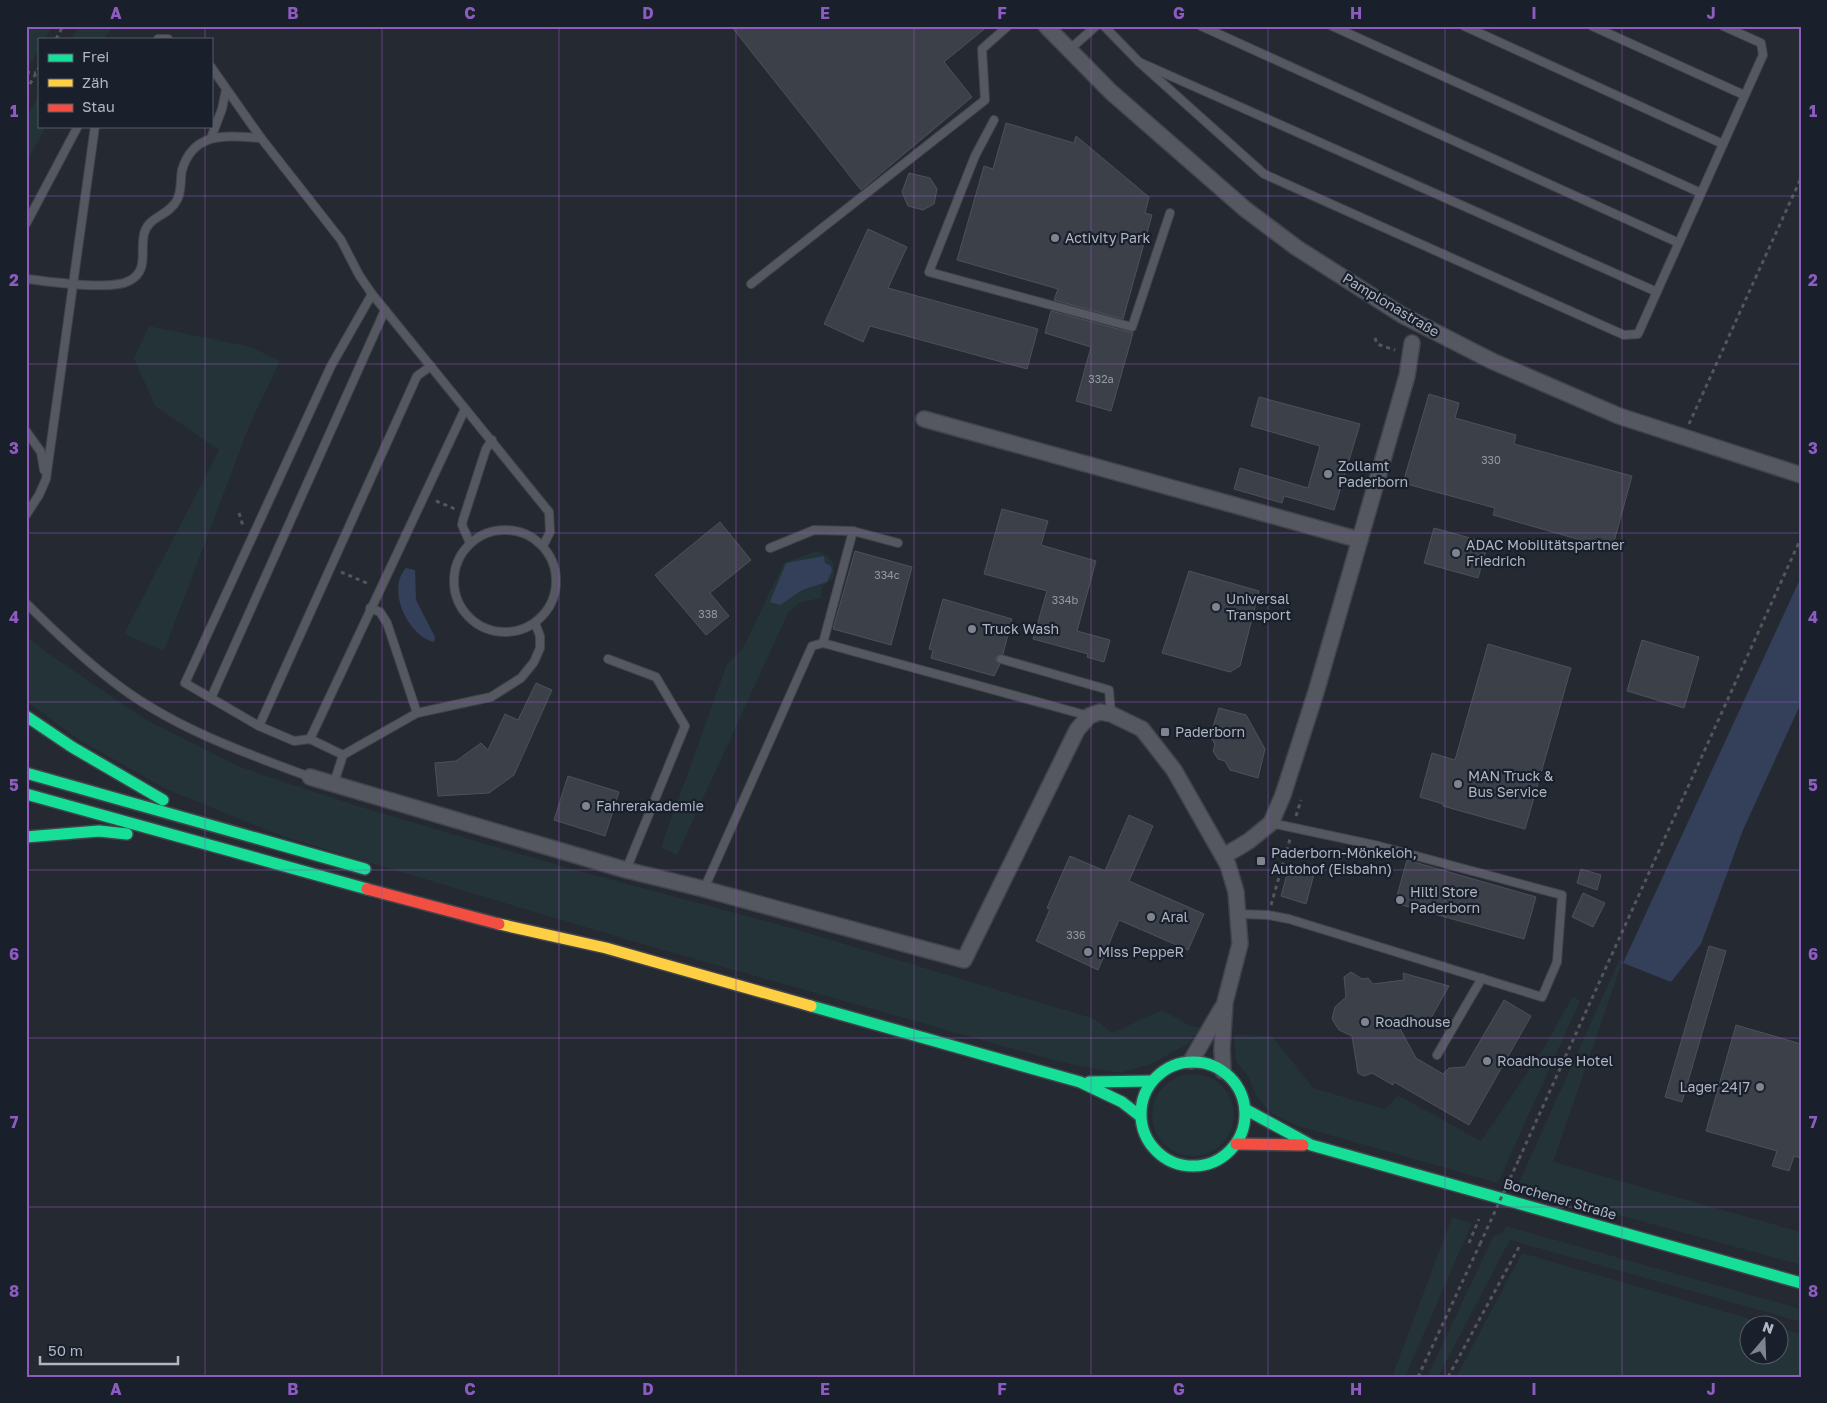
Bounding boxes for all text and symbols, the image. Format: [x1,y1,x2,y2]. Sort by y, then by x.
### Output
text: A [110,3,122,23]
text: B [287,3,299,23]
text: C [464,3,476,23]
text: D [642,3,654,23]
text: E [820,3,830,23]
text: F [997,3,1007,23]
text: G [1173,3,1185,23]
text: H [1350,3,1362,23]
text: I [1531,3,1537,23]
text: J [1706,3,1716,23]
legend [38,38,212,128]
text: Frei [82,47,109,65]
text: Zäh [82,73,109,91]
text: Stau [82,97,115,115]
text: 1 [10,101,18,121]
text: 1 [1809,101,1817,121]
place label: Activity Park [1065,229,1150,246]
marker: Activity Park [1049,232,1061,244]
street label: Pamplonastraße [1340,269,1443,340]
text: 2 [9,270,19,290]
text: 2 [1808,270,1818,290]
house number: 332a [1088,372,1114,385]
text: 3 [9,438,19,458]
text: 3 [1808,438,1818,458]
house number: 330 [1481,453,1501,466]
place label: Zollamt Paderborn [1338,457,1408,490]
marker: Zollamt Paderborn [1322,468,1334,480]
place label: ADAC Mobilitätspartner Friedrich [1466,536,1625,569]
marker: ADAC Mobilitätspartner Friedrich [1450,547,1462,559]
house number: 334c [874,568,900,581]
place label: Universal Transport [1226,590,1291,623]
house number: 334b [1052,593,1078,606]
marker: Universal Transport [1210,601,1222,613]
text: 4 [9,607,19,627]
house number: 338 [698,607,718,620]
text: 4 [1808,607,1818,627]
place label: Truck Wash [982,620,1059,637]
marker: Truck Wash [966,623,978,635]
place label: Paderborn [1175,723,1245,740]
marker: Paderborn [1159,726,1171,738]
place label: MAN Truck & Bus Service [1468,767,1554,800]
text: 5 [9,775,19,795]
text: 5 [1808,775,1818,795]
marker: MAN Truck & Bus Service [1452,778,1464,790]
place label: Fahrerakademie [596,797,704,814]
marker: Fahrerakademie [580,800,592,812]
place label: Paderborn-Mönkeloh, Autohof (Eisbahn) [1271,844,1417,877]
marker: Paderborn-Mönkeloh, Autohof (Eisbahn) [1255,855,1267,867]
place label: Hilti Store Paderborn [1410,883,1480,916]
marker: Hilti Store Paderborn [1394,894,1406,906]
place label: Aral [1161,908,1188,925]
marker: Aral [1145,911,1157,923]
house number: 336 [1066,928,1086,941]
place label: Miss PeppeR [1098,943,1184,960]
text: 6 [9,944,19,964]
text: 6 [1808,944,1818,964]
marker: Miss PeppeR [1082,946,1094,958]
place label: Roadhouse [1375,1013,1450,1030]
marker: Roadhouse [1359,1016,1371,1028]
place label: Roadhouse Hotel [1497,1052,1613,1069]
marker: Roadhouse Hotel [1481,1055,1493,1067]
place label: Lager 24|7 [1679,1078,1750,1095]
marker: Lager 24|7 [1754,1081,1766,1093]
text: 7 [10,1112,19,1132]
text: 7 [1809,1112,1818,1132]
street label: Borchener Straße [1502,1174,1619,1223]
text: 8 [9,1281,19,1301]
text: 8 [1808,1281,1818,1301]
north arrow [1740,1316,1790,1366]
text: N [1761,1317,1776,1337]
scale bar [40,1333,178,1365]
text: 50 m [48,1341,83,1359]
text: A [110,1379,122,1399]
text: B [287,1379,299,1399]
text: C [464,1379,476,1399]
text: D [642,1379,654,1399]
text: E [820,1379,830,1399]
text: F [997,1379,1007,1399]
text: G [1173,1379,1185,1399]
text: H [1350,1379,1362,1399]
text: I [1531,1379,1537,1399]
text: J [1706,1379,1716,1399]

